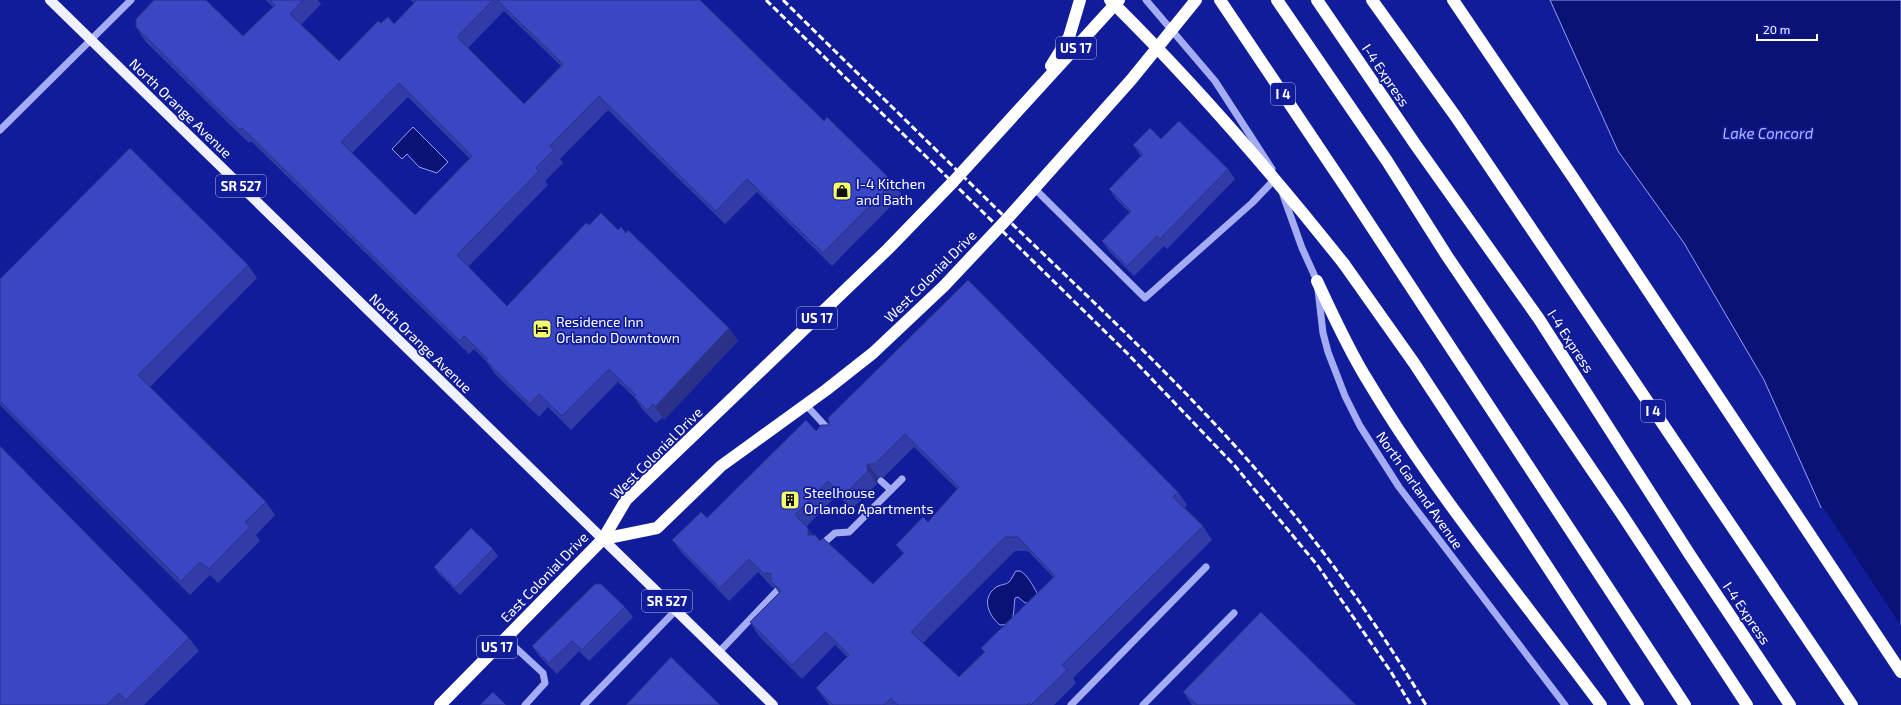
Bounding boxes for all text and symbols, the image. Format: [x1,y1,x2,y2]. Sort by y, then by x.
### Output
scale bar [1757,16,1817,42]
text: 20 m [1763,22,1790,36]
road number: US 17 [1056,37,1096,59]
street label: I-4 Express [1359,40,1413,110]
street label: North Orange Avenue [126,55,236,161]
road number: I 4 [1271,83,1295,105]
water label: Lake Concord [1723,124,1814,142]
road number: SR 527 [216,175,266,197]
place label: I-4 Kitchen and Bath [856,175,925,208]
shop icon: I-4 Kitchen and Bath [831,180,853,202]
street label: West Colonial Drive [880,226,980,326]
street label: North Orange Avenue [366,290,476,396]
street label: I-4 Express [1544,306,1598,376]
road number: US 17 [797,307,837,329]
place label: Residence Inn Orlando Downtown [556,313,680,346]
hotel icon: Residence Inn Orlando Downtown [531,318,553,340]
road number: I 4 [1641,400,1665,422]
street label: West Colonial Drive [606,403,706,503]
street label: North Garland Avenue [1373,428,1467,552]
place label: Steelhouse Orlando Apartments [804,484,934,517]
building icon: Steelhouse Orlando Apartments [779,489,801,511]
street label: East Colonial Drive [497,528,591,626]
street label: I-4 Express [1720,578,1774,648]
road number: SR 527 [642,590,692,612]
road number: US 17 [477,636,517,658]

